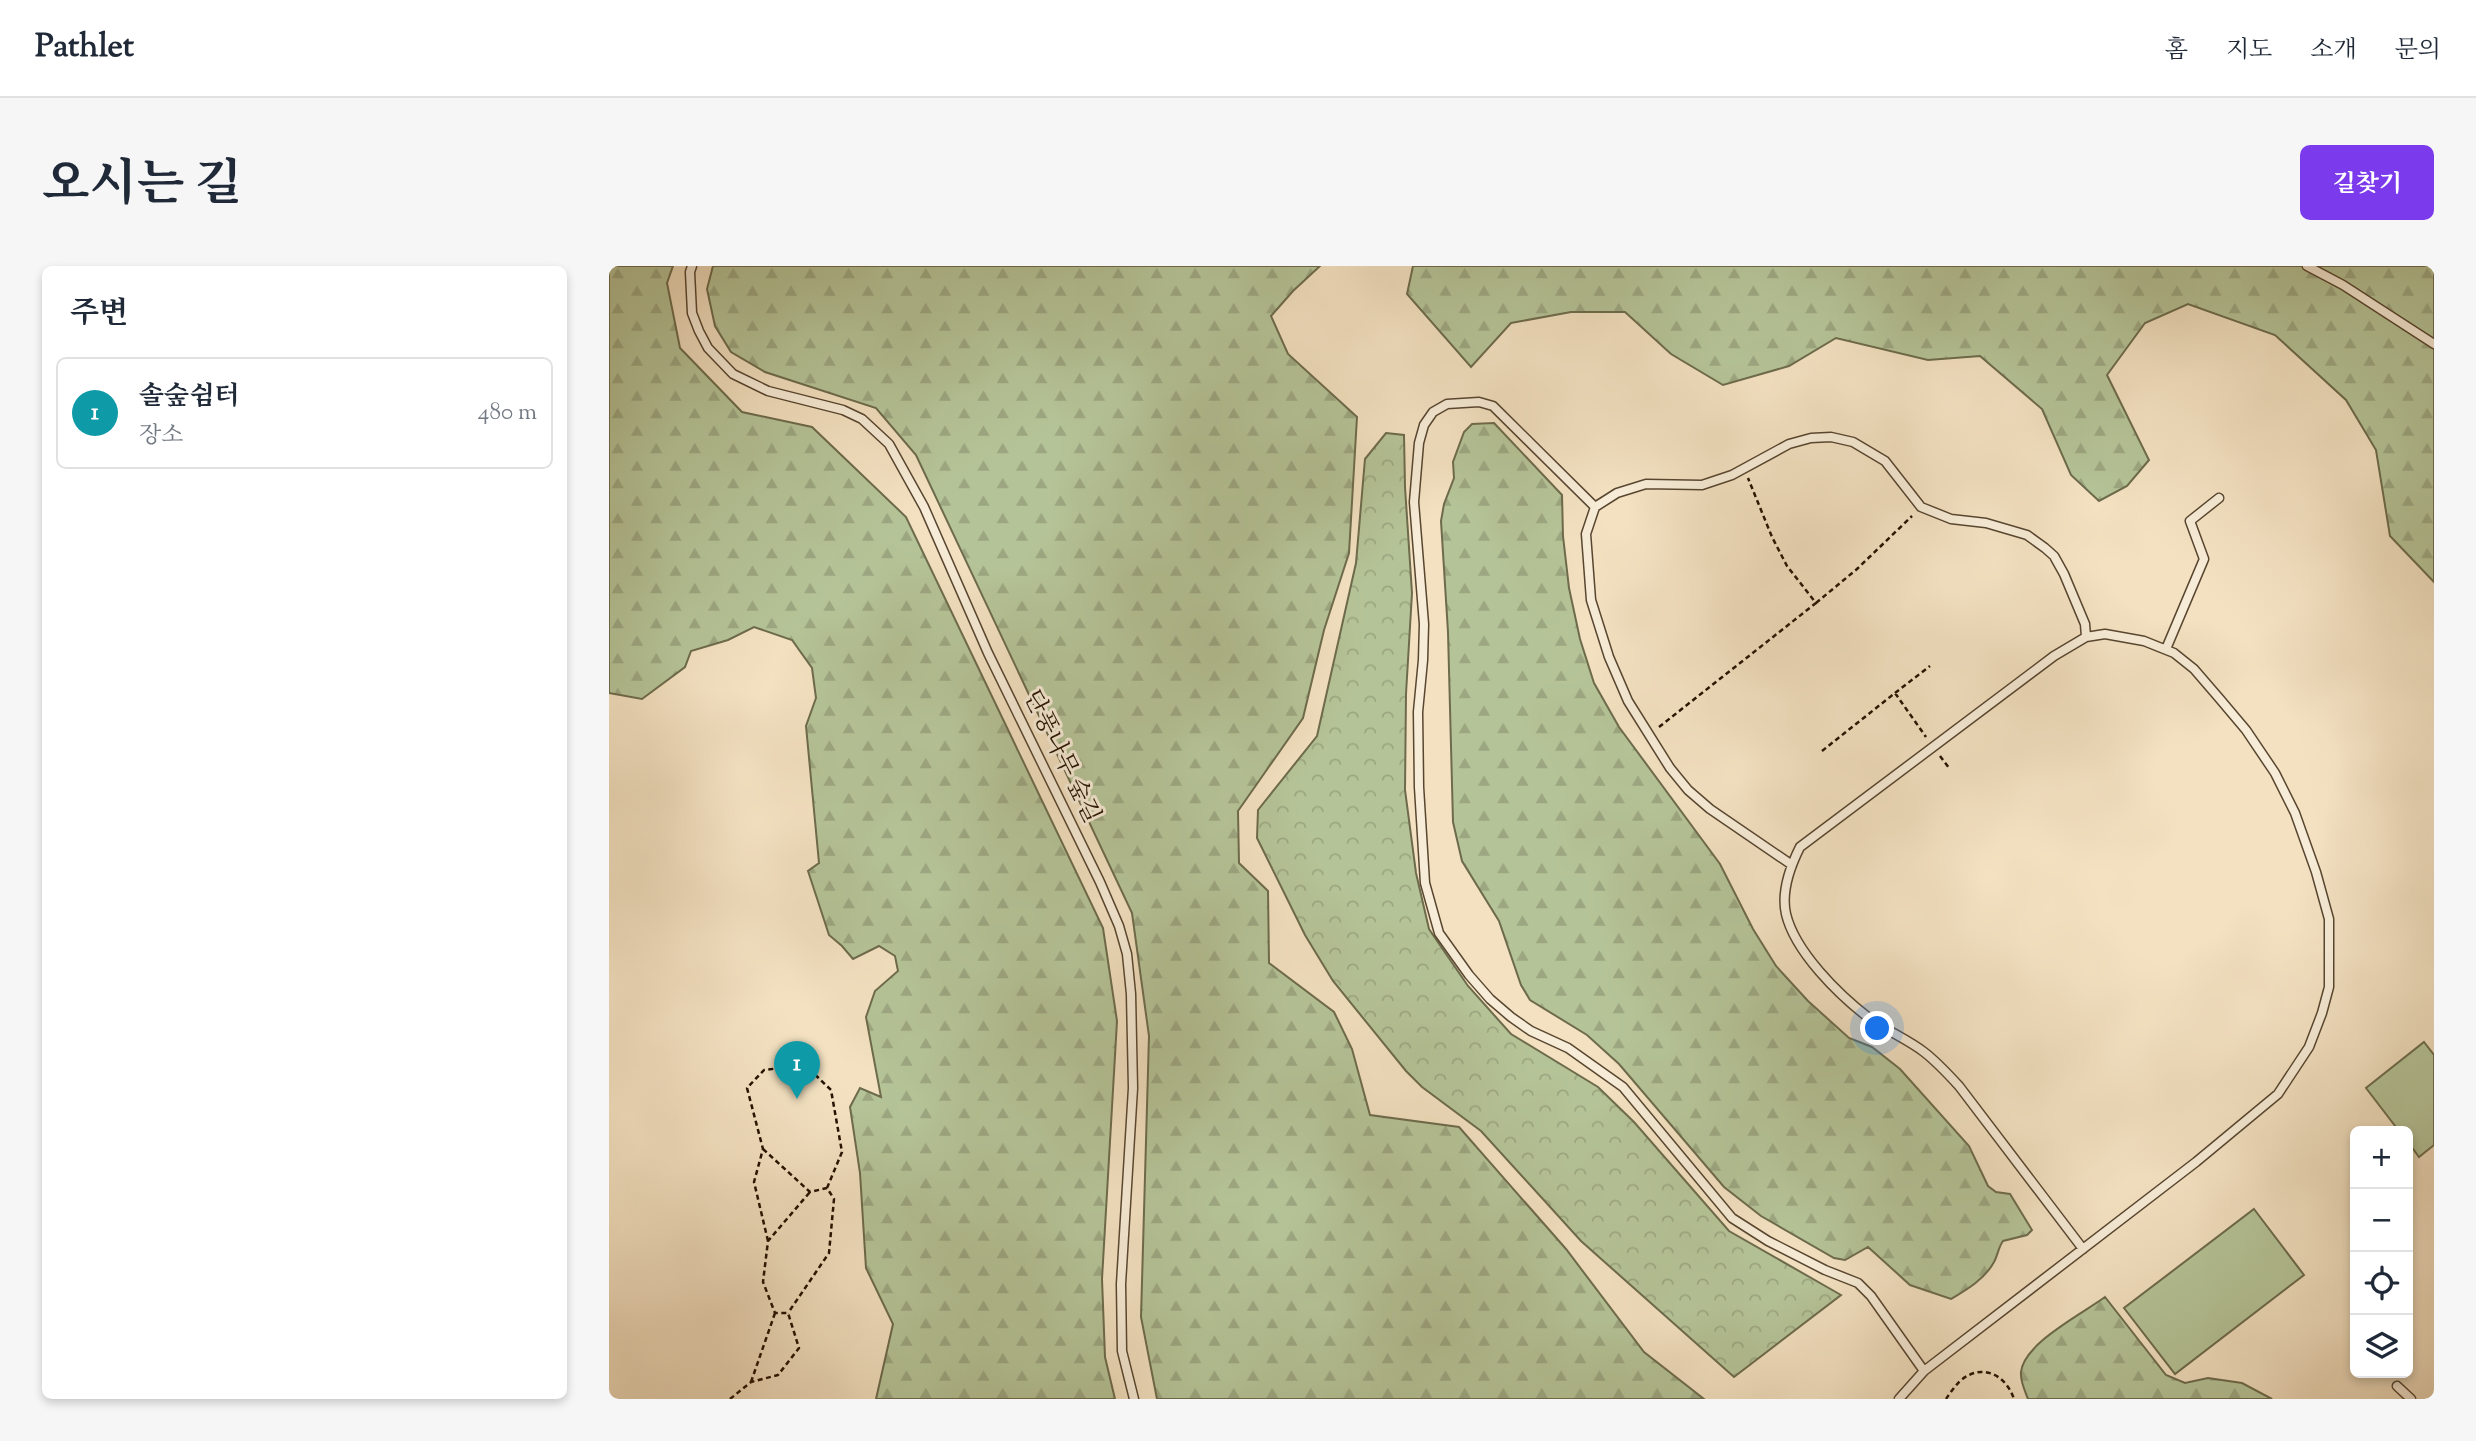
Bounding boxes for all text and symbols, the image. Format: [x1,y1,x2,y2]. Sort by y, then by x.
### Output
text: Pathlet [35,24,134,72]
text: 홈 [2165,34,2188,68]
text: 지도 [2226,34,2272,68]
text: 소개 [2310,34,2357,68]
text: 문의 [2395,34,2441,68]
button: 길찾기 [2300,145,2434,220]
text: 오시는 길 [42,152,242,222]
text: 주변 [70,293,128,336]
text: 솔숲쉼터 [139,379,239,416]
text: 1 [91,397,99,430]
text: 480 m [478,397,537,430]
text: 장소 [139,420,183,453]
street label: 단풍나무 숲길 [1014,685,1108,829]
your location [1860,1011,1894,1045]
pin: 1 [774,1041,820,1099]
map controls [2350,1126,2413,1378]
button: + [2350,1126,2413,1189]
button: − [2350,1189,2413,1252]
button: locate [2350,1252,2413,1315]
button: layers [2350,1315,2413,1378]

